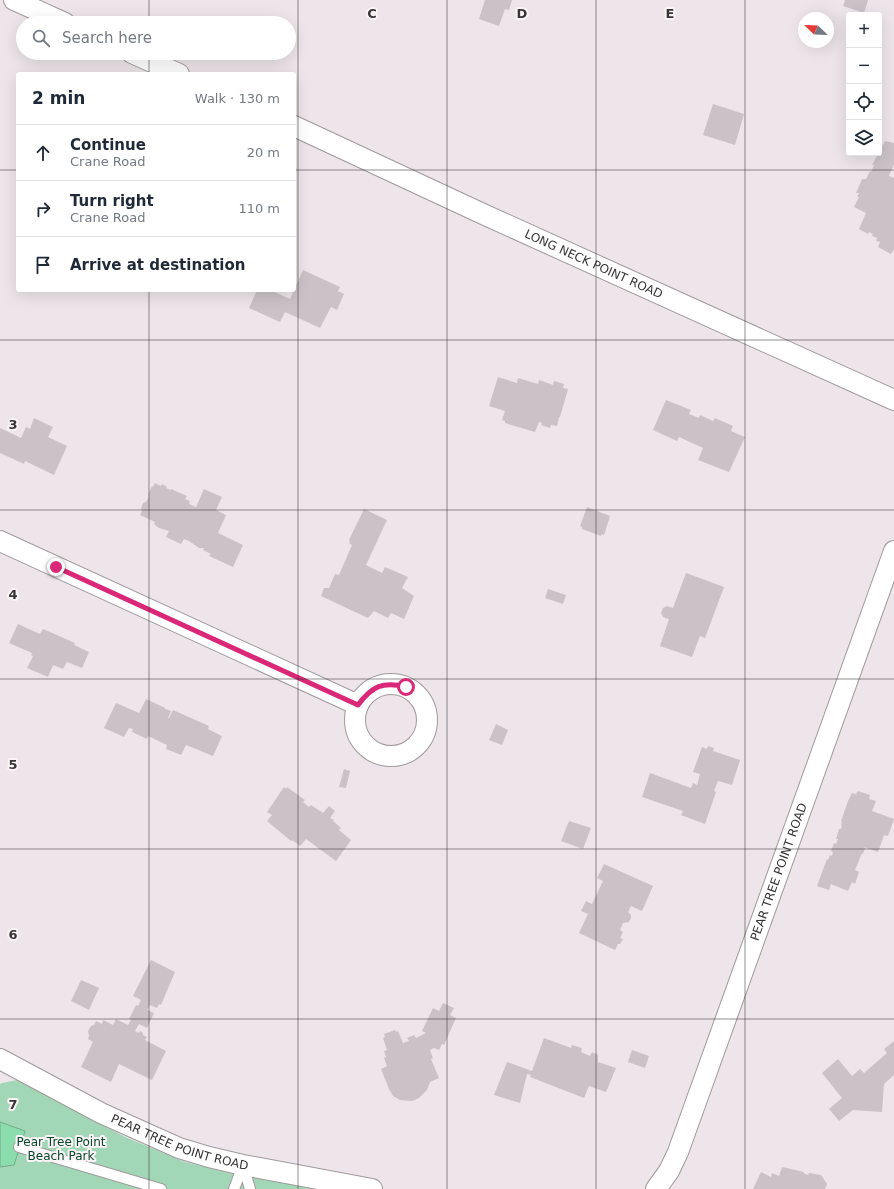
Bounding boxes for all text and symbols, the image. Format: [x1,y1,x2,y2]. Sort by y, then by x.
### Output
text: C [367,6,377,21]
text: D [517,6,528,21]
text: E [666,6,674,21]
north arrow [798,12,834,48]
map controls [846,12,882,156]
button: + [846,12,882,48]
search box [16,16,296,60]
icon: search [30,27,52,49]
text: Search here [62,29,152,47]
button: − [846,48,882,84]
button: locate [846,84,882,120]
text: 2 min [32,88,85,108]
text: Walk · 130 m [195,91,280,106]
button: layers [846,120,882,156]
text: Continue [70,136,146,154]
icon: ahead [32,142,54,164]
text: 20 m [247,145,280,160]
text: Crane Road [70,154,145,169]
text: Turn right [70,192,154,210]
icon: right [32,198,54,220]
text: 110 m [238,201,280,216]
text: Crane Road [70,210,145,225]
street label: LONG NECK POINT ROAD [523,227,665,301]
icon: arrive [32,254,54,276]
text: Arrive at destination [70,256,245,274]
text: 3 [8,417,18,432]
route end [47,558,65,576]
text: 4 [8,587,18,602]
route start [397,678,415,696]
text: 5 [8,757,18,772]
street label: PEAR TREE POINT ROAD [748,801,810,943]
text: 6 [8,927,18,942]
text: 7 [8,1097,18,1112]
street label: PEAR TREE POINT ROAD [109,1111,250,1173]
park label: Pear Tree Point Beach Park [17,1135,106,1163]

